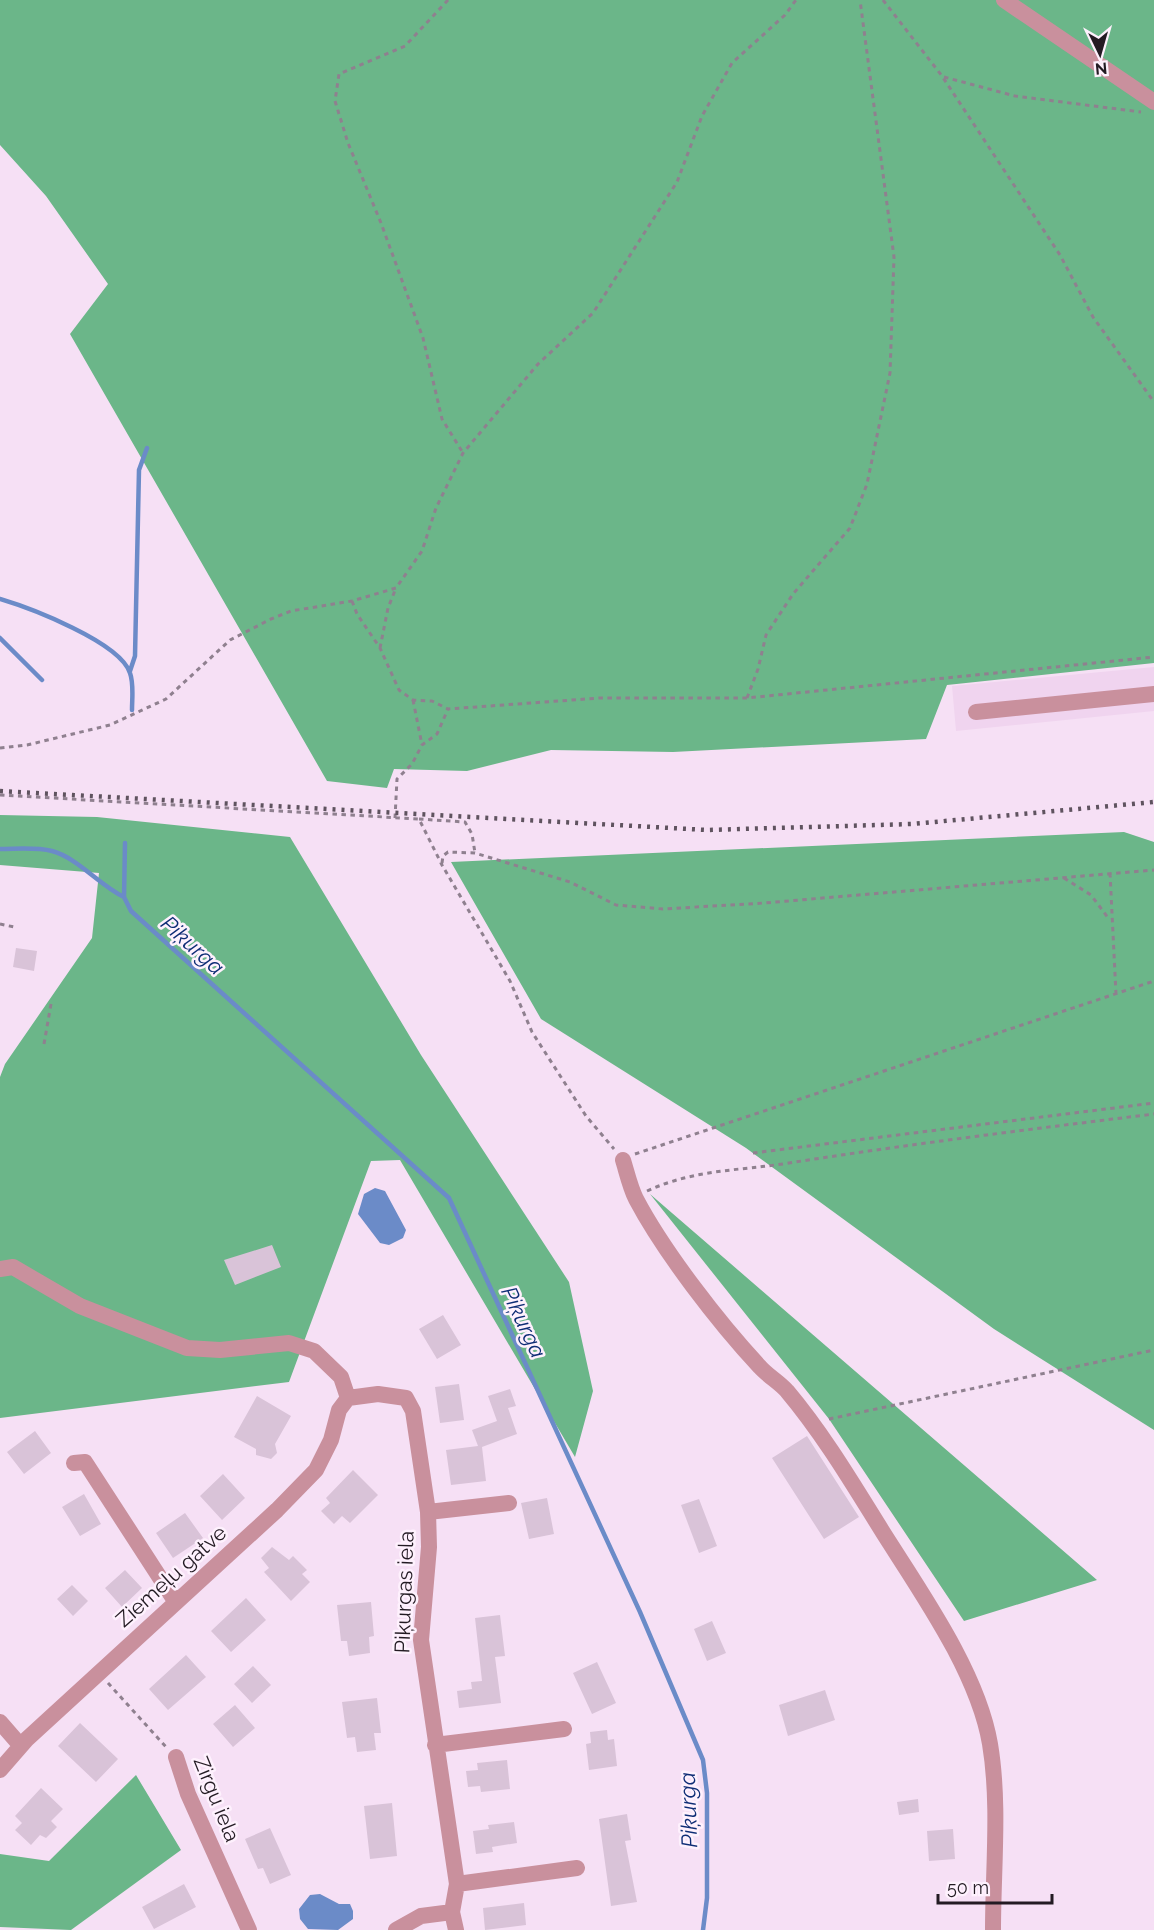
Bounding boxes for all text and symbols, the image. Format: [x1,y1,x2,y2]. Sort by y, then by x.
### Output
north arrow [1070,24,1130,84]
text: N [1094,58,1108,78]
water label: Piķurga [156,910,230,980]
water label: Piķurga [496,1282,552,1362]
street label: Ziemeļu gatve [111,1520,231,1632]
street label: Piķurgas iela [389,1530,419,1654]
street label: Zirgu iela [189,1753,245,1845]
water label: Piķurga [674,1772,702,1848]
scale bar [938,1867,1052,1905]
text: 50 m [947,1877,989,1898]

